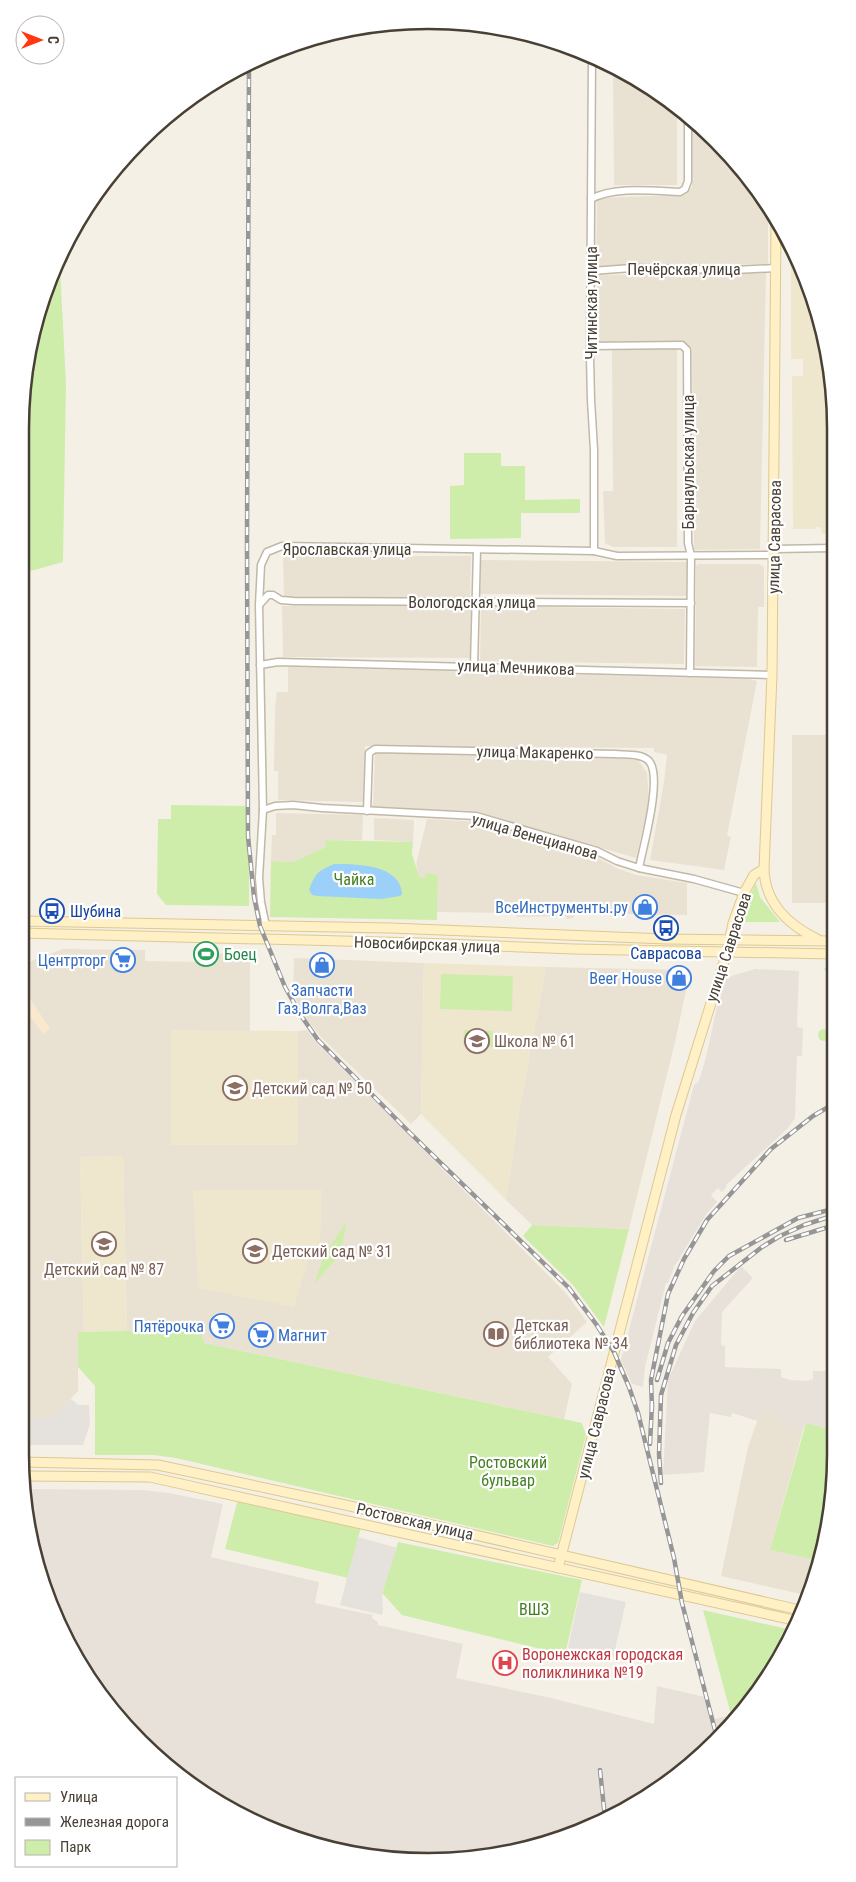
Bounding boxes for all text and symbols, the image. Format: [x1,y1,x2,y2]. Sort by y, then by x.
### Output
north arrow [15,15,65,65]
text: С [45,36,61,44]
street label: Читинская улица [582,246,601,360]
street label: Печёрская улица [627,260,741,279]
street label: Барнаульская улица [679,394,698,530]
street label: улица Саврасова [764,480,785,594]
street label: Ярославская улица [282,540,412,559]
street label: Вологодская улица [408,593,536,612]
street label: улица Мечникова [457,656,575,679]
street label: улица Макаренко [477,742,593,763]
street label: улица Венецианова [470,809,600,864]
park label: Чайка [334,870,374,889]
street label: улица Саврасова [702,890,755,1004]
shop icon: ВсеИнструменты.ру [632,894,658,920]
bus stop icon: Шубина [39,898,65,924]
place label: ВсеИнструменты.ру [495,898,628,917]
place label: Шубина [70,902,121,921]
bus stop icon: Саврасова [653,915,679,941]
street label: Новосибирская улица [354,932,500,957]
sports icon: Боец [193,941,219,967]
place label: Саврасова [630,944,702,963]
place label: Боец [224,945,257,964]
supermarket icon: Центрторг [110,947,136,973]
place label: Центрторг [38,951,106,970]
shop icon: Запчасти Газ,Волга,Ваз [309,952,335,978]
shop icon: Beer House [666,965,692,991]
place label: Beer House [589,969,662,988]
place label: Запчасти Газ,Волга,Ваз [277,981,367,1018]
school or university icon: Школа № 61 [464,1028,490,1054]
place label: Школа № 61 [494,1032,576,1051]
school or university icon: Детский сад № 50 [222,1075,248,1101]
place label: Детский сад № 50 [252,1079,372,1098]
school or university icon: Детский сад № 87 [91,1231,117,1257]
school or university icon: Детский сад № 31 [242,1238,268,1264]
place label: Детский сад № 31 [272,1242,392,1261]
place label: Детский сад № 87 [44,1260,164,1279]
supermarket icon: Пятёрочка [209,1313,235,1339]
place label: Детская библиотека № 34 [514,1316,628,1353]
place label: Пятёрочка [134,1317,204,1336]
library icon: Детская библиотека № 34 [483,1321,509,1347]
supermarket icon: Магнит [248,1322,274,1348]
place label: Магнит [278,1326,327,1345]
street label: улица Саврасова [573,1366,619,1481]
park label: Ростовский бульвар [469,1453,547,1490]
street label: Ростовская улица [354,1499,475,1544]
park label: ВШЗ [519,1600,549,1619]
place label: Воронежская городская поликлиника №19 [522,1645,683,1682]
hospital icon: Воронежская городская поликлиника №19 [492,1650,518,1676]
legend [15,1777,178,1867]
text: Улица [60,1788,98,1806]
text: Железная дорога [60,1813,169,1831]
text: Парк [60,1838,91,1856]

